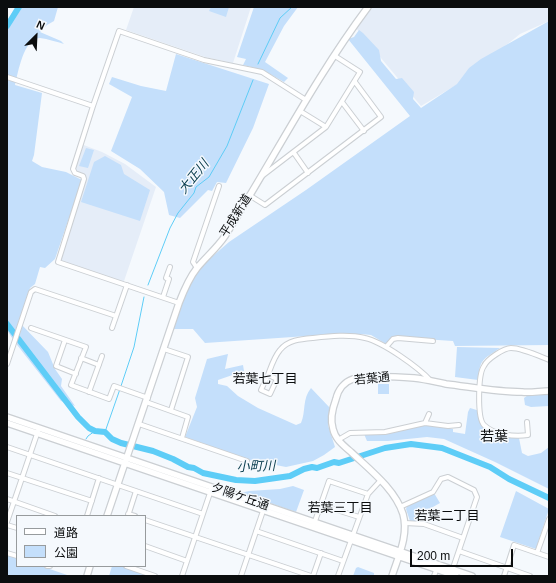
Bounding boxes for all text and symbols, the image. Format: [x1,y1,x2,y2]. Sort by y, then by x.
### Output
north arrow [16,16,56,56]
text: N [35,18,47,32]
water label: 大正川 [176,157,212,197]
street label: 平成新道 [217,192,255,240]
street label: 若葉通 [353,370,391,388]
district label: 若葉七丁目 [233,371,297,387]
district label: 若葉 [480,429,508,445]
water label: 小町川 [236,459,276,475]
street label: 夕陽ケ丘通 [209,480,271,514]
district label: 若葉三丁目 [308,500,372,516]
district label: 若葉二丁目 [415,508,479,524]
legend [16,515,146,567]
text: 道路 [54,526,78,540]
scale bar [412,541,515,567]
text: 公園 [54,546,78,560]
text: 200 m [417,549,450,563]

